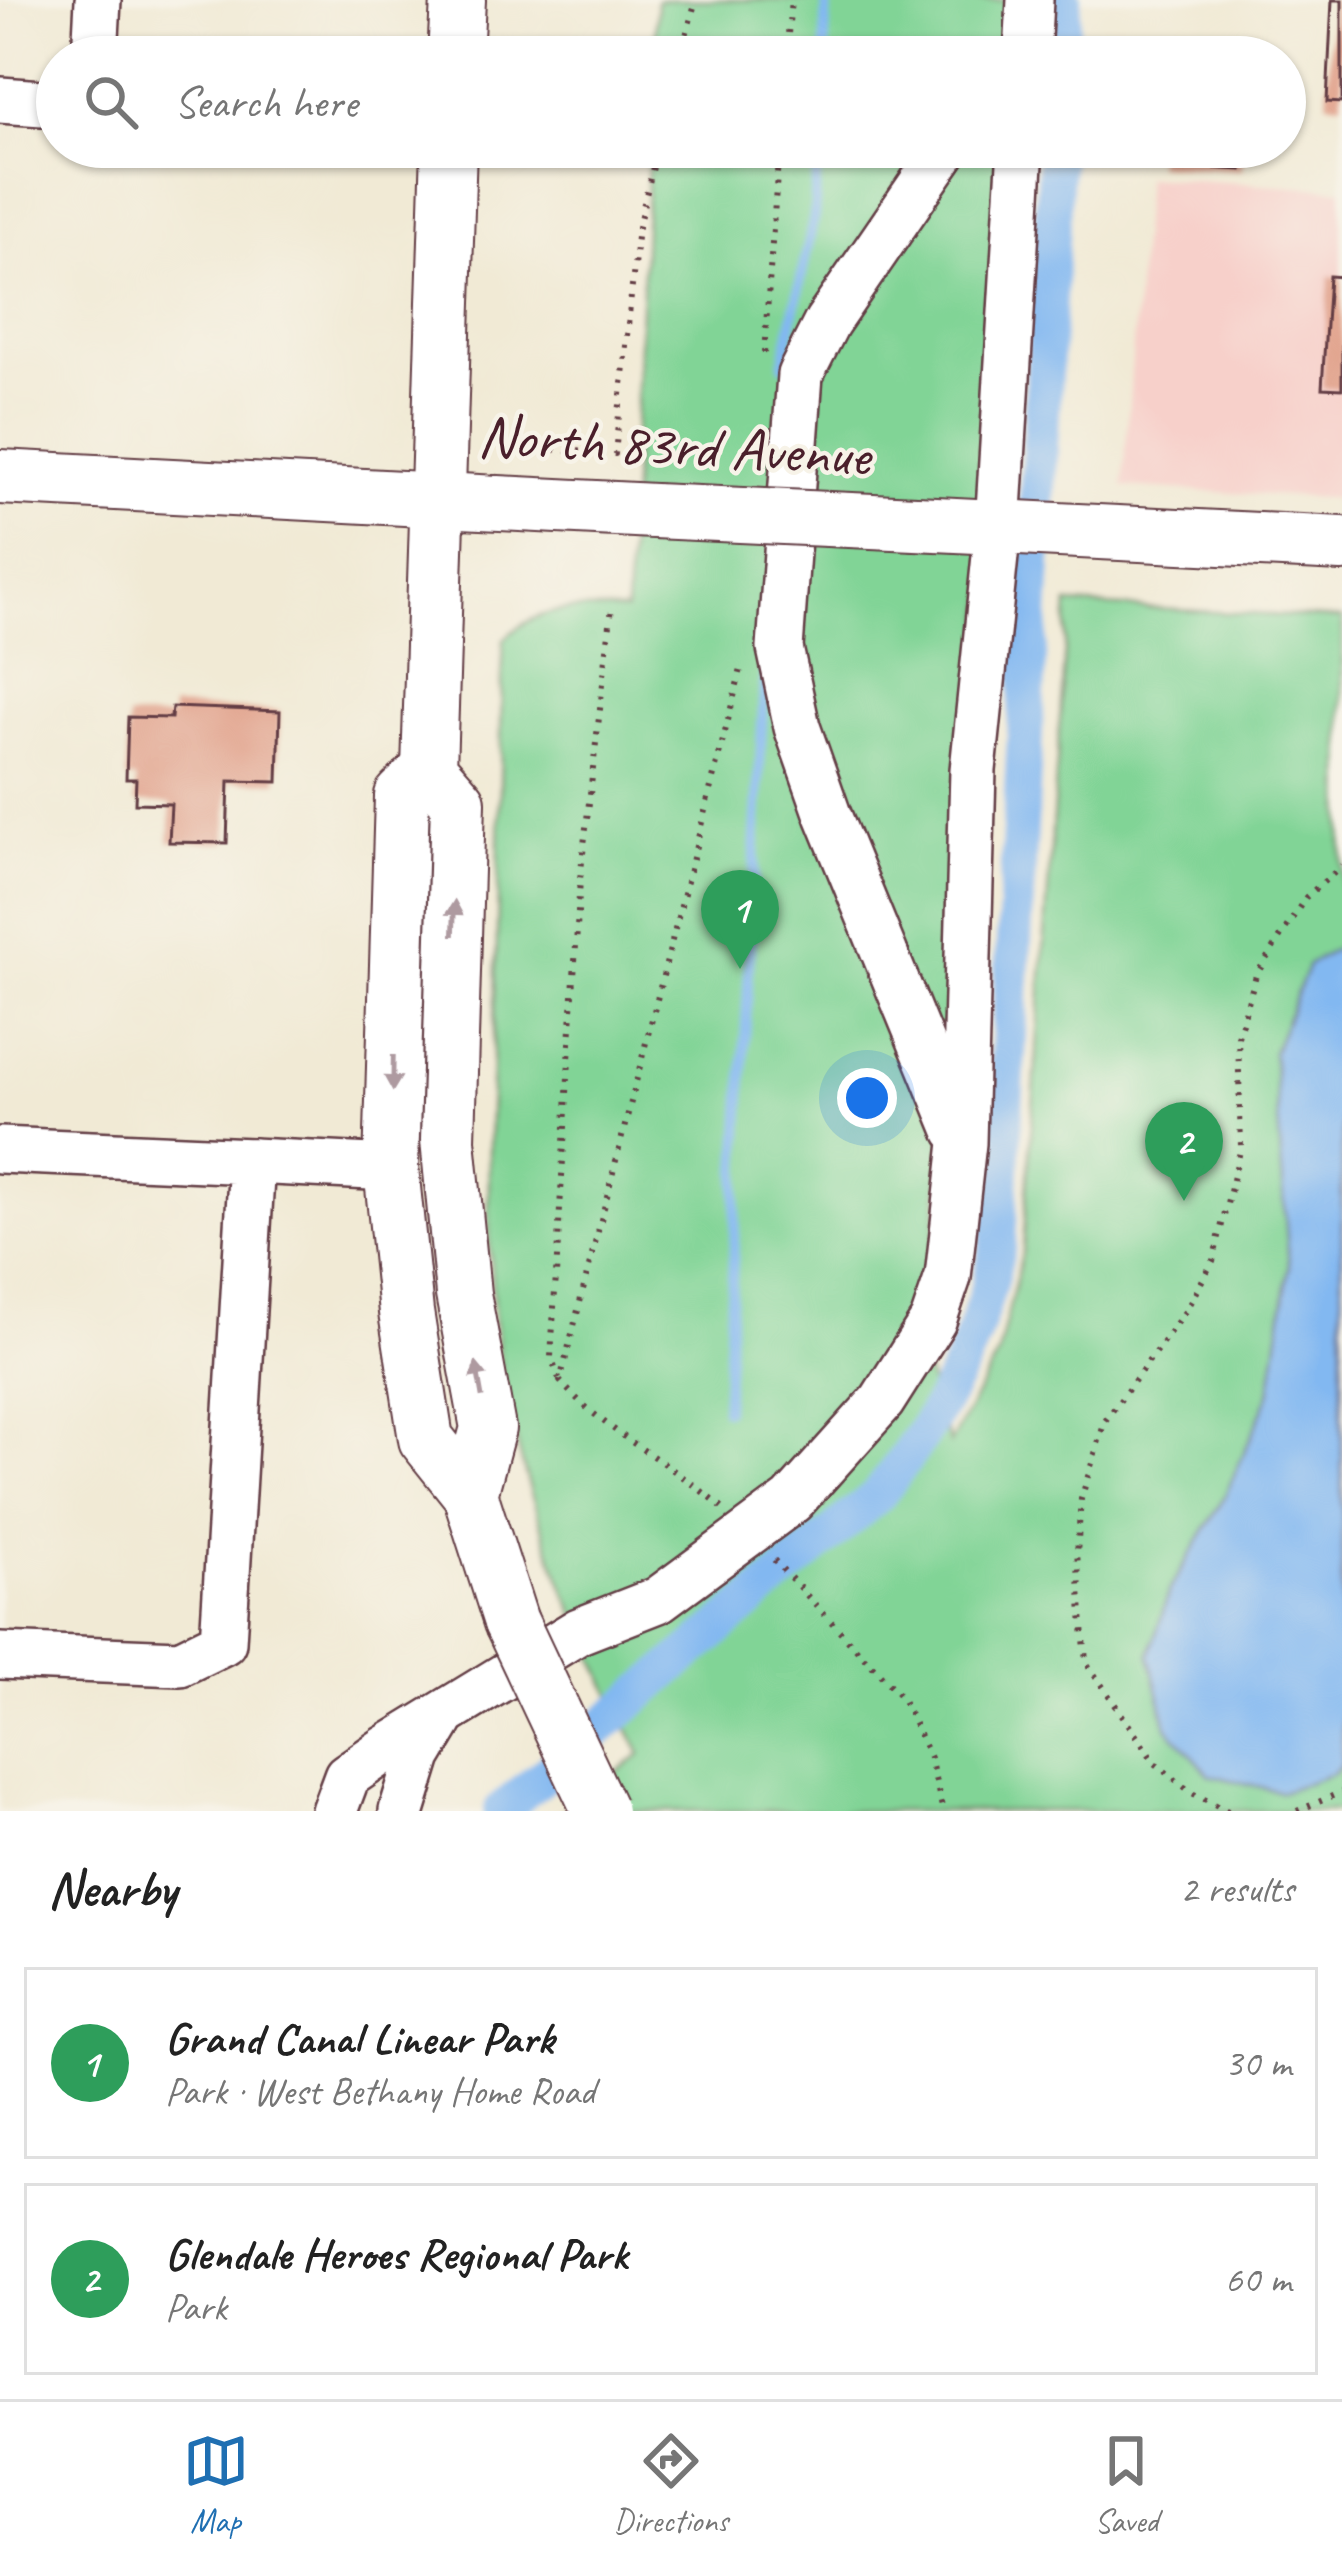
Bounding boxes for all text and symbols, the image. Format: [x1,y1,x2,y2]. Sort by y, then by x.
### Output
search box [36,36,1306,168]
icon: search [78,69,144,135]
text: Search here [174,74,357,131]
street label: North 83rd Avenue [476,397,875,493]
pin: 1 [701,870,779,969]
one-way arrow [444,898,463,936]
one-way arrow [384,1055,403,1093]
your location [837,1068,897,1128]
pin: 2 [1145,1102,1223,1201]
one-way arrow [469,1361,488,1398]
text: Nearby [48,1857,176,1921]
text: 2 results [1180,1865,1294,1914]
text: Grand Canal Linear Park [165,2010,554,2067]
text: 1 [81,2039,99,2088]
text: 30 m [1225,2039,1291,2088]
text: Park · West Bethany Home Road [165,2067,595,2116]
text: Glendale Heroes Regional Park [165,2226,627,2283]
text: 2 [81,2255,99,2304]
text: 60 m [1225,2255,1291,2304]
text: Park [165,2283,227,2332]
tab: Map [183,2428,249,2542]
tab: Directions [614,2428,728,2542]
tab: Saved [1093,2428,1159,2542]

